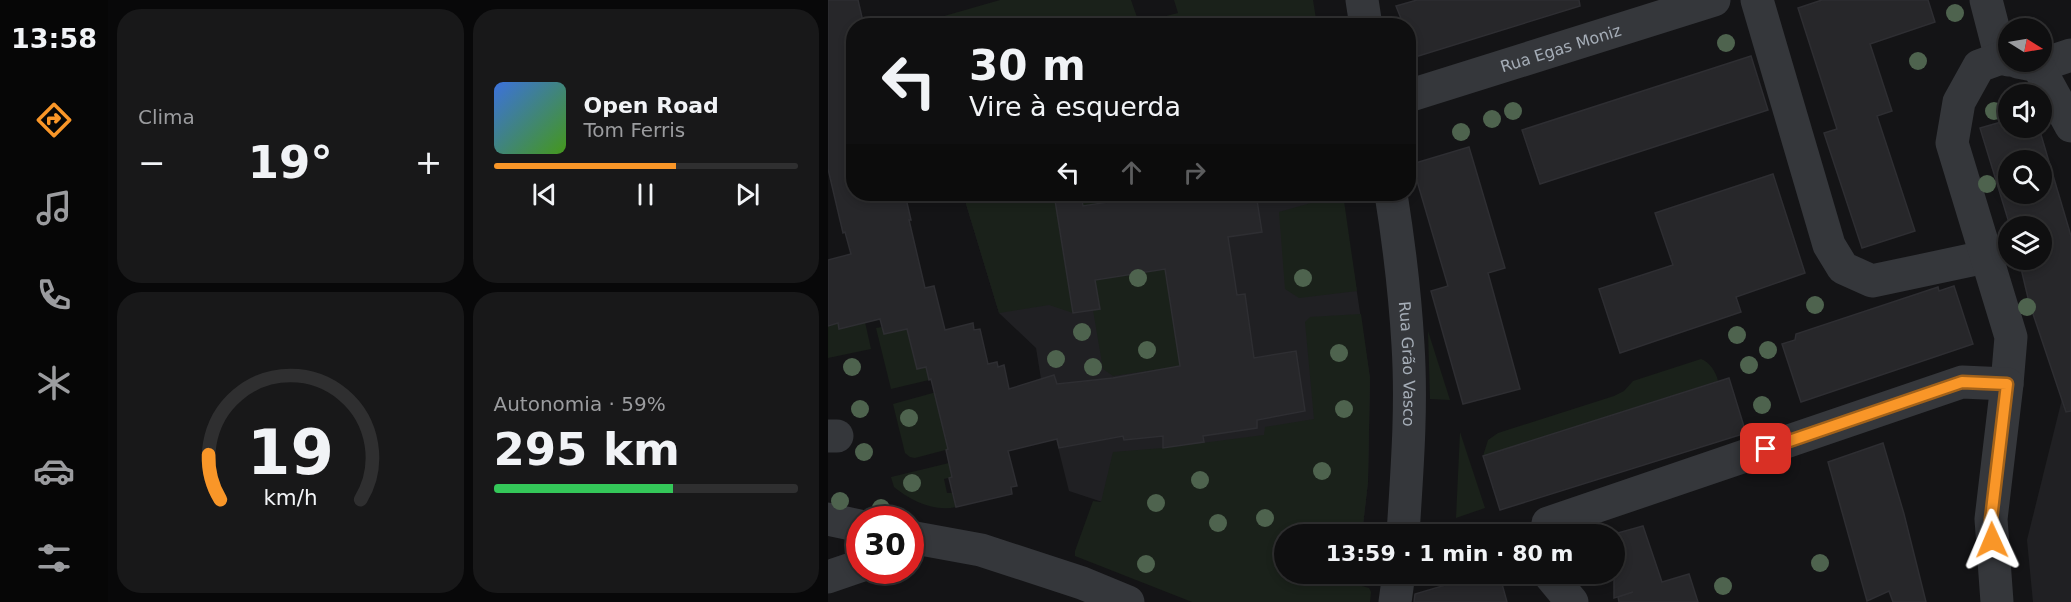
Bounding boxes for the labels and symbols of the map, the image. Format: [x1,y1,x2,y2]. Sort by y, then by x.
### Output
north arrow [1998,18,2052,72]
street label: Rua Egas Moniz [1498,20,1623,76]
street label: Rua Grão Vasco [1395,300,1419,427]
pin [1740,423,1791,474]
speed limit sign: 30 [846,506,924,584]
position arrow [1960,508,2024,572]

